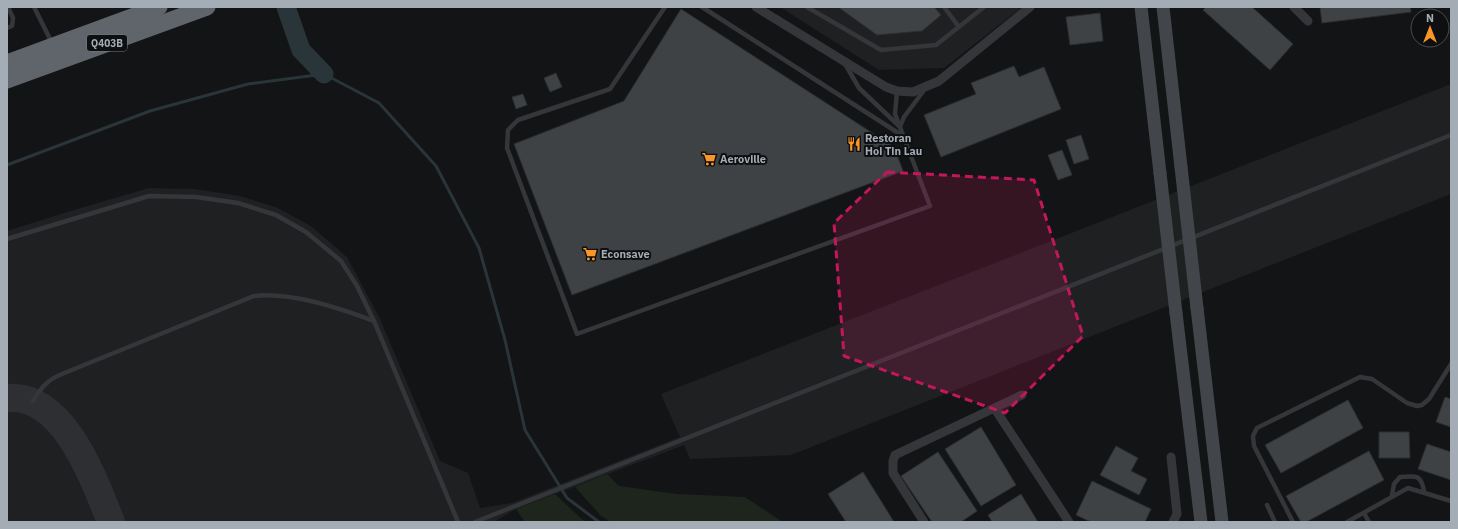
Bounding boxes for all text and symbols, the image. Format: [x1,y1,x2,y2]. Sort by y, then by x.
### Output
north arrow [1410,8,1450,48]
text: N [1426,11,1434,25]
road number: Q403B [87,35,127,51]
place label: Restoran Hoi Tin Lau [865,131,922,158]
restaurant icon: Restoran Hoi Tin Lau [846,136,862,152]
supermarket icon: Aeroville [701,151,717,167]
place label: Aeroville [720,152,766,166]
supermarket icon: Econsave [582,246,598,262]
place label: Econsave [601,247,650,261]

